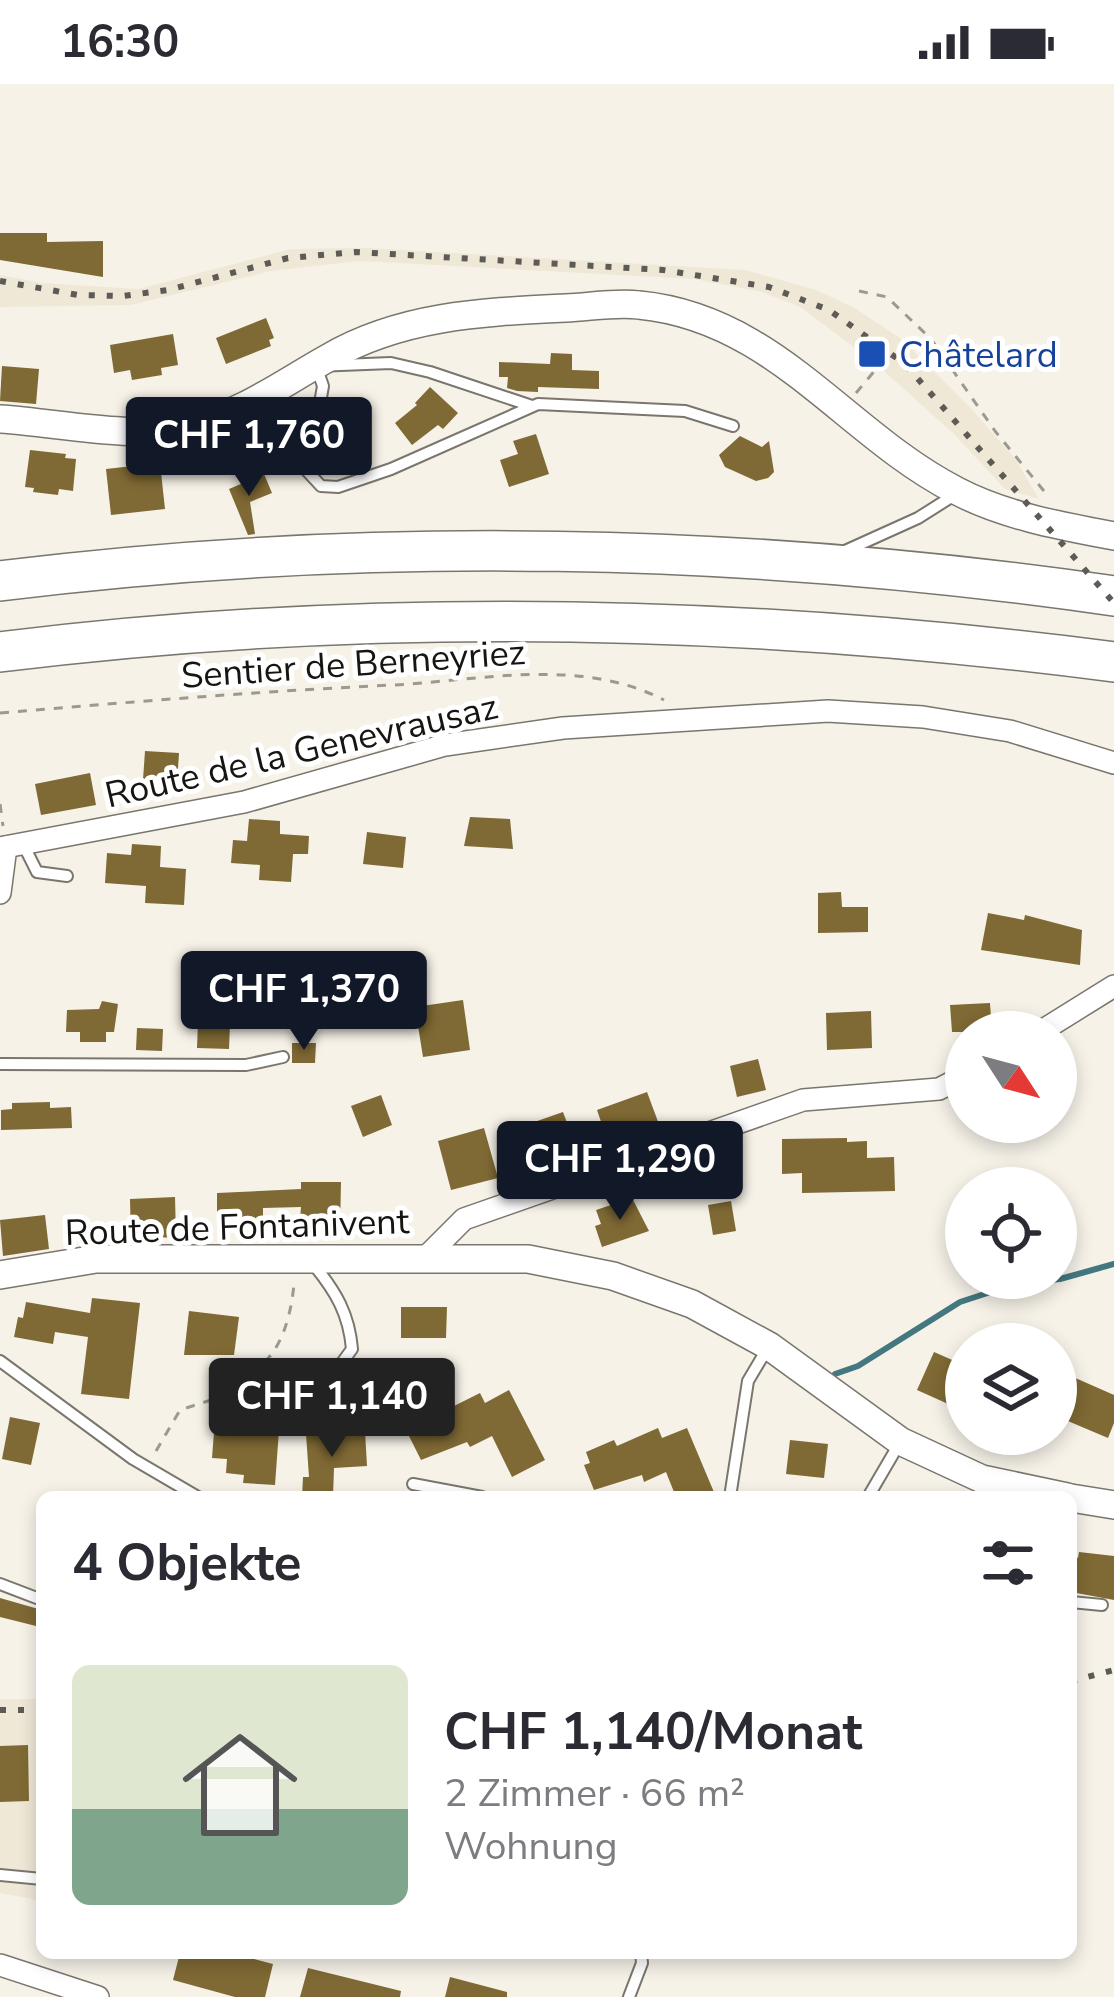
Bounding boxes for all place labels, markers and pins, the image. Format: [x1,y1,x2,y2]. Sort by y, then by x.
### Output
place label: Châtelard [899,331,1058,380]
marker: Châtelard [856,338,888,370]
pin: CHF 1,760 [112,397,386,499]
pin: CHF 1,370 [167,951,441,1053]
pin: CHF 1,290 [483,1121,757,1223]
pin: CHF 1,140 [195,1358,469,1460]

